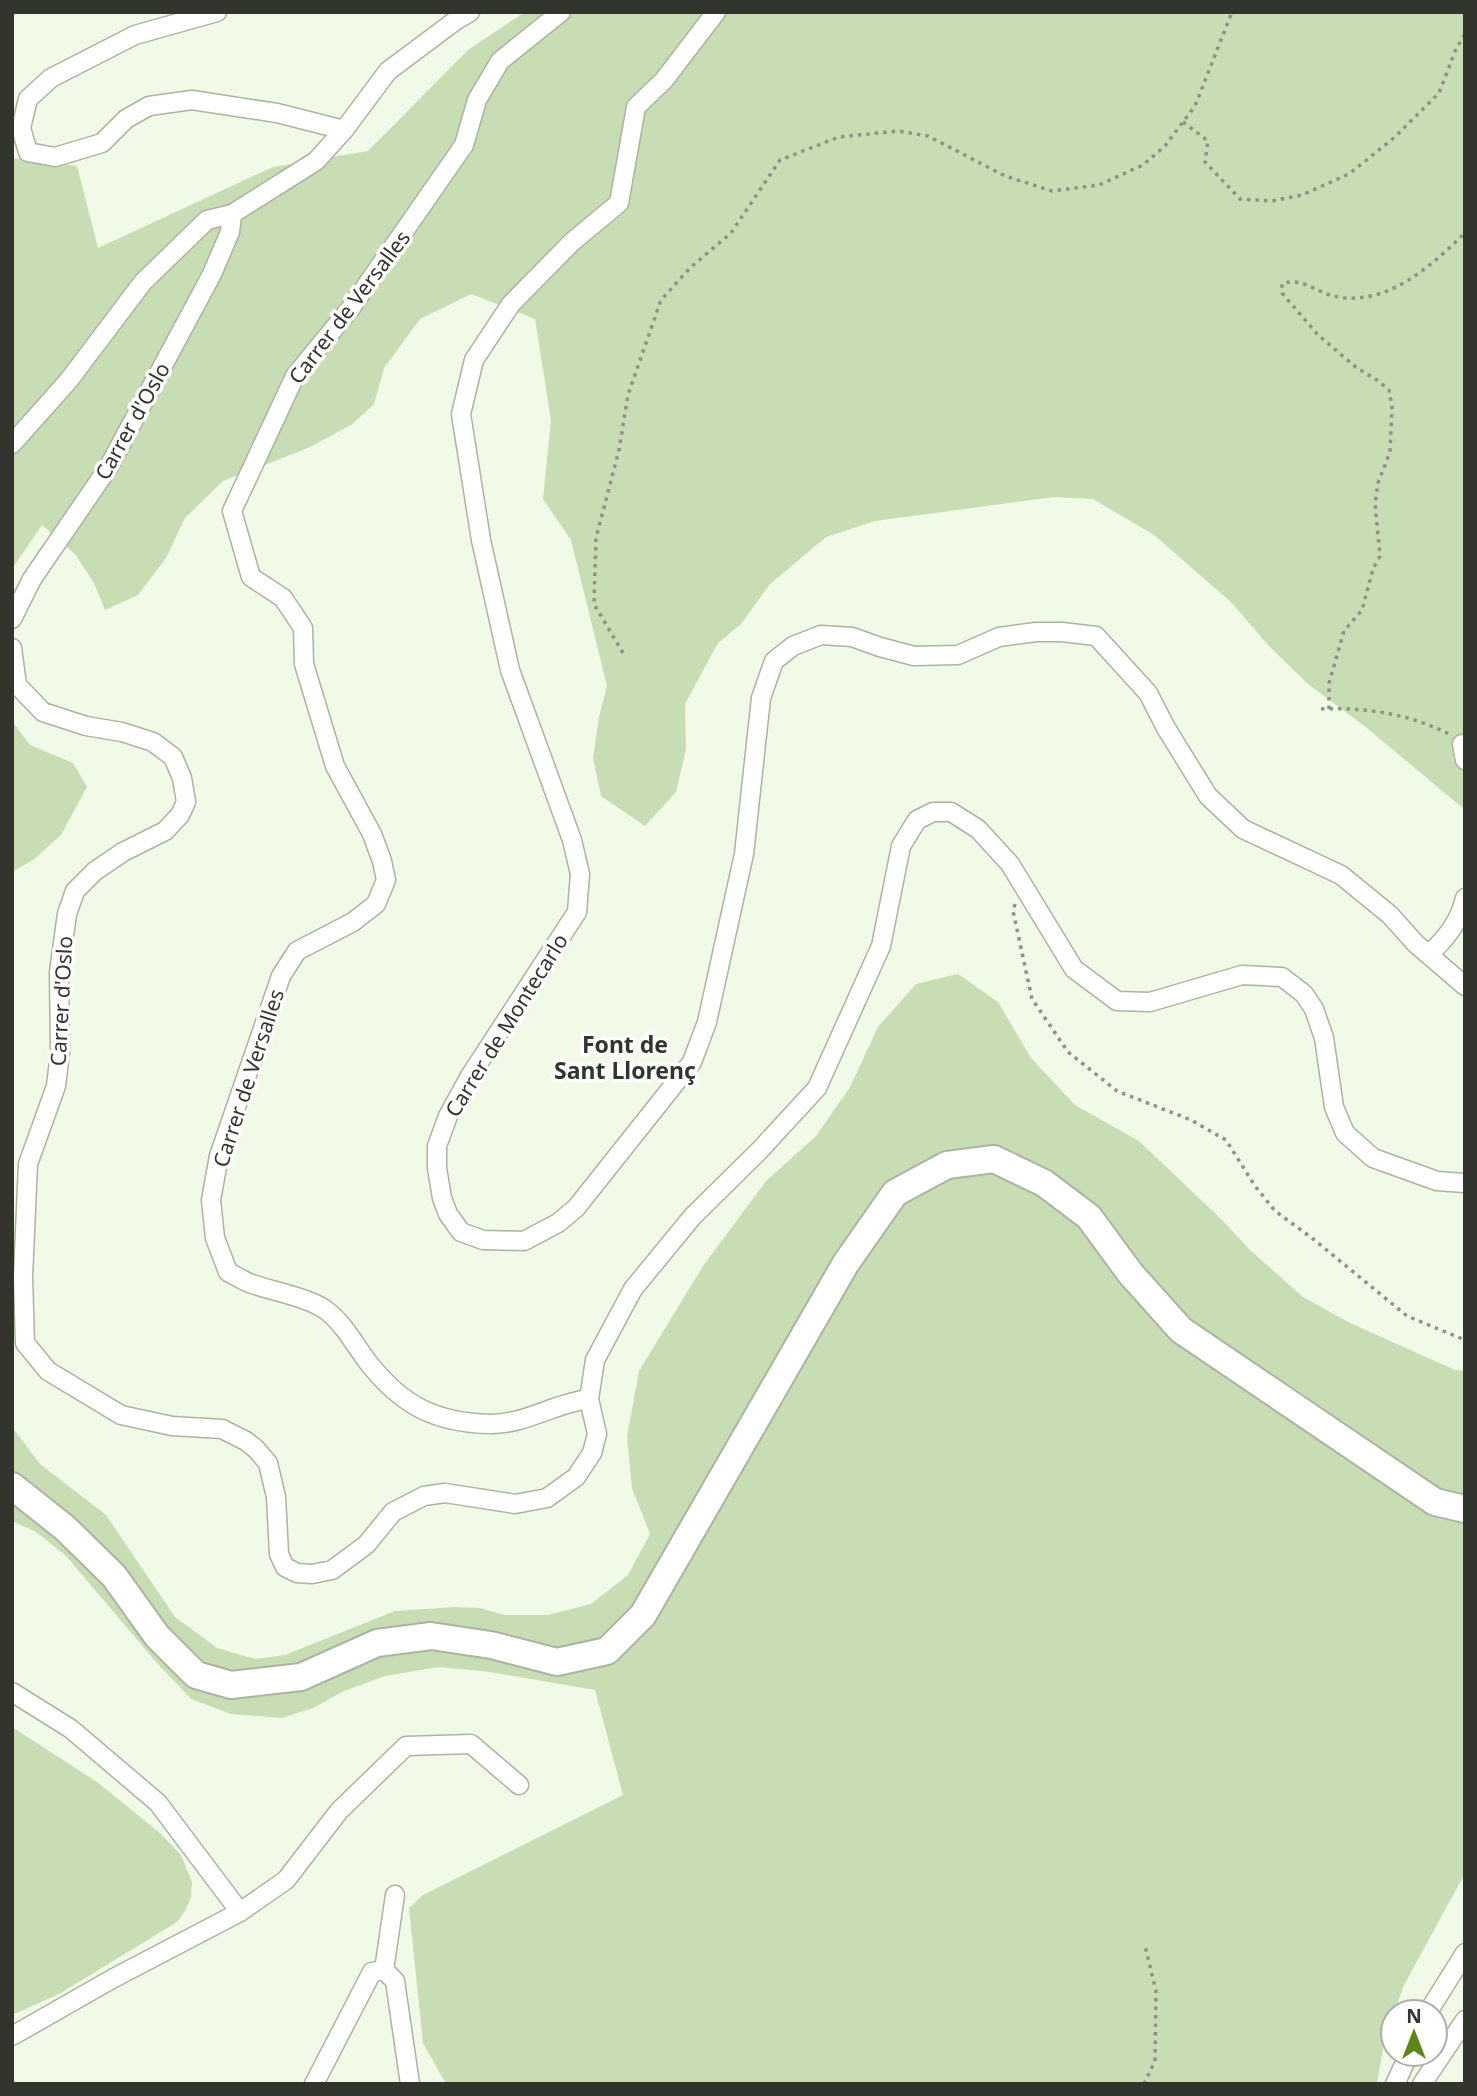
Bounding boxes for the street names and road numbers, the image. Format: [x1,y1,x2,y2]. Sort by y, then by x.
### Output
street label: Carrer de Versalles [282,225,416,389]
street label: Carrer d'Oslo [88,357,176,485]
street label: Carrer de Montecarlo [438,928,574,1122]
street label: Carrer d'Oslo [44,935,78,1067]
street label: Carrer de Versalles [206,985,290,1171]

